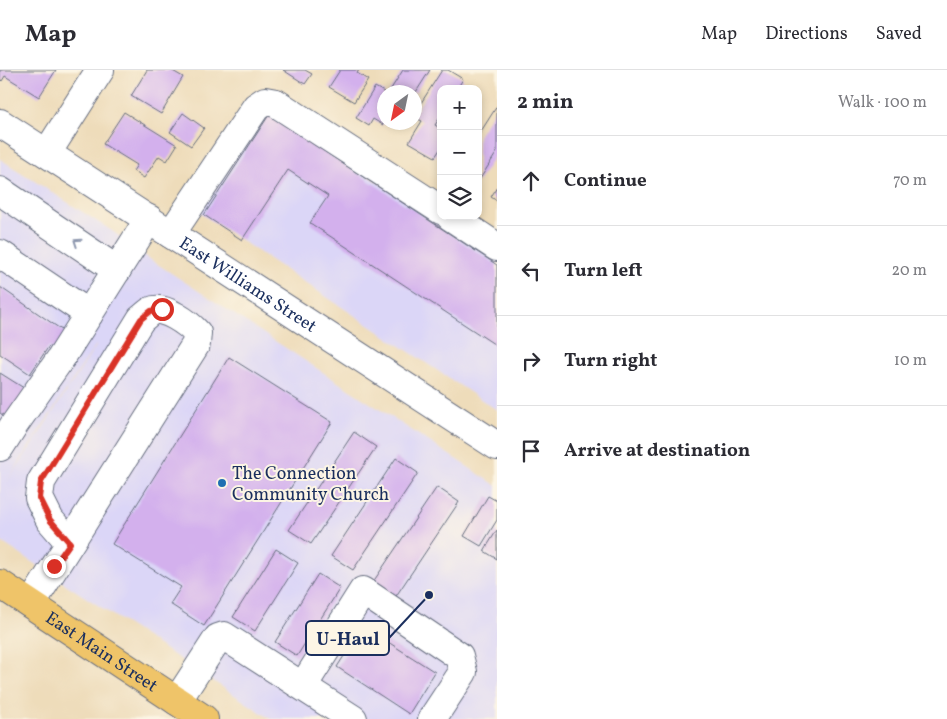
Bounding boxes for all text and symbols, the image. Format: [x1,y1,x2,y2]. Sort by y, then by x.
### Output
text: Map [25,18,76,52]
text: Map [701,22,737,47]
text: Directions [765,22,848,47]
text: Saved [876,22,922,47]
north arrow [377,85,422,130]
map controls [437,85,482,220]
button: + [437,85,482,130]
text: 2 min [517,88,574,117]
text: Walk · 100 m [838,92,927,114]
button: − [437,130,482,175]
icon: ahead [517,167,545,195]
text: Continue [564,168,647,194]
text: 70 m [893,170,927,192]
button: layers [437,175,482,220]
street label: East Williams Street [174,232,321,340]
one-way arrow [73,239,82,248]
icon: left [517,257,545,285]
text: Turn left [564,258,643,284]
text: 20 m [892,260,927,282]
route start [151,298,174,321]
icon: right [517,347,545,375]
text: Turn right [564,348,657,374]
text: 10 m [894,350,927,372]
icon: arrive [517,437,545,465]
text: Arrive at destination [564,438,750,464]
place label: The Connection Community Church [232,462,389,508]
marker: The Connection Community Church [216,477,228,489]
route end [43,555,66,578]
street label: East Main Street [40,606,162,699]
callout: U-Haul [306,621,389,655]
text: U-Haul [316,627,380,653]

